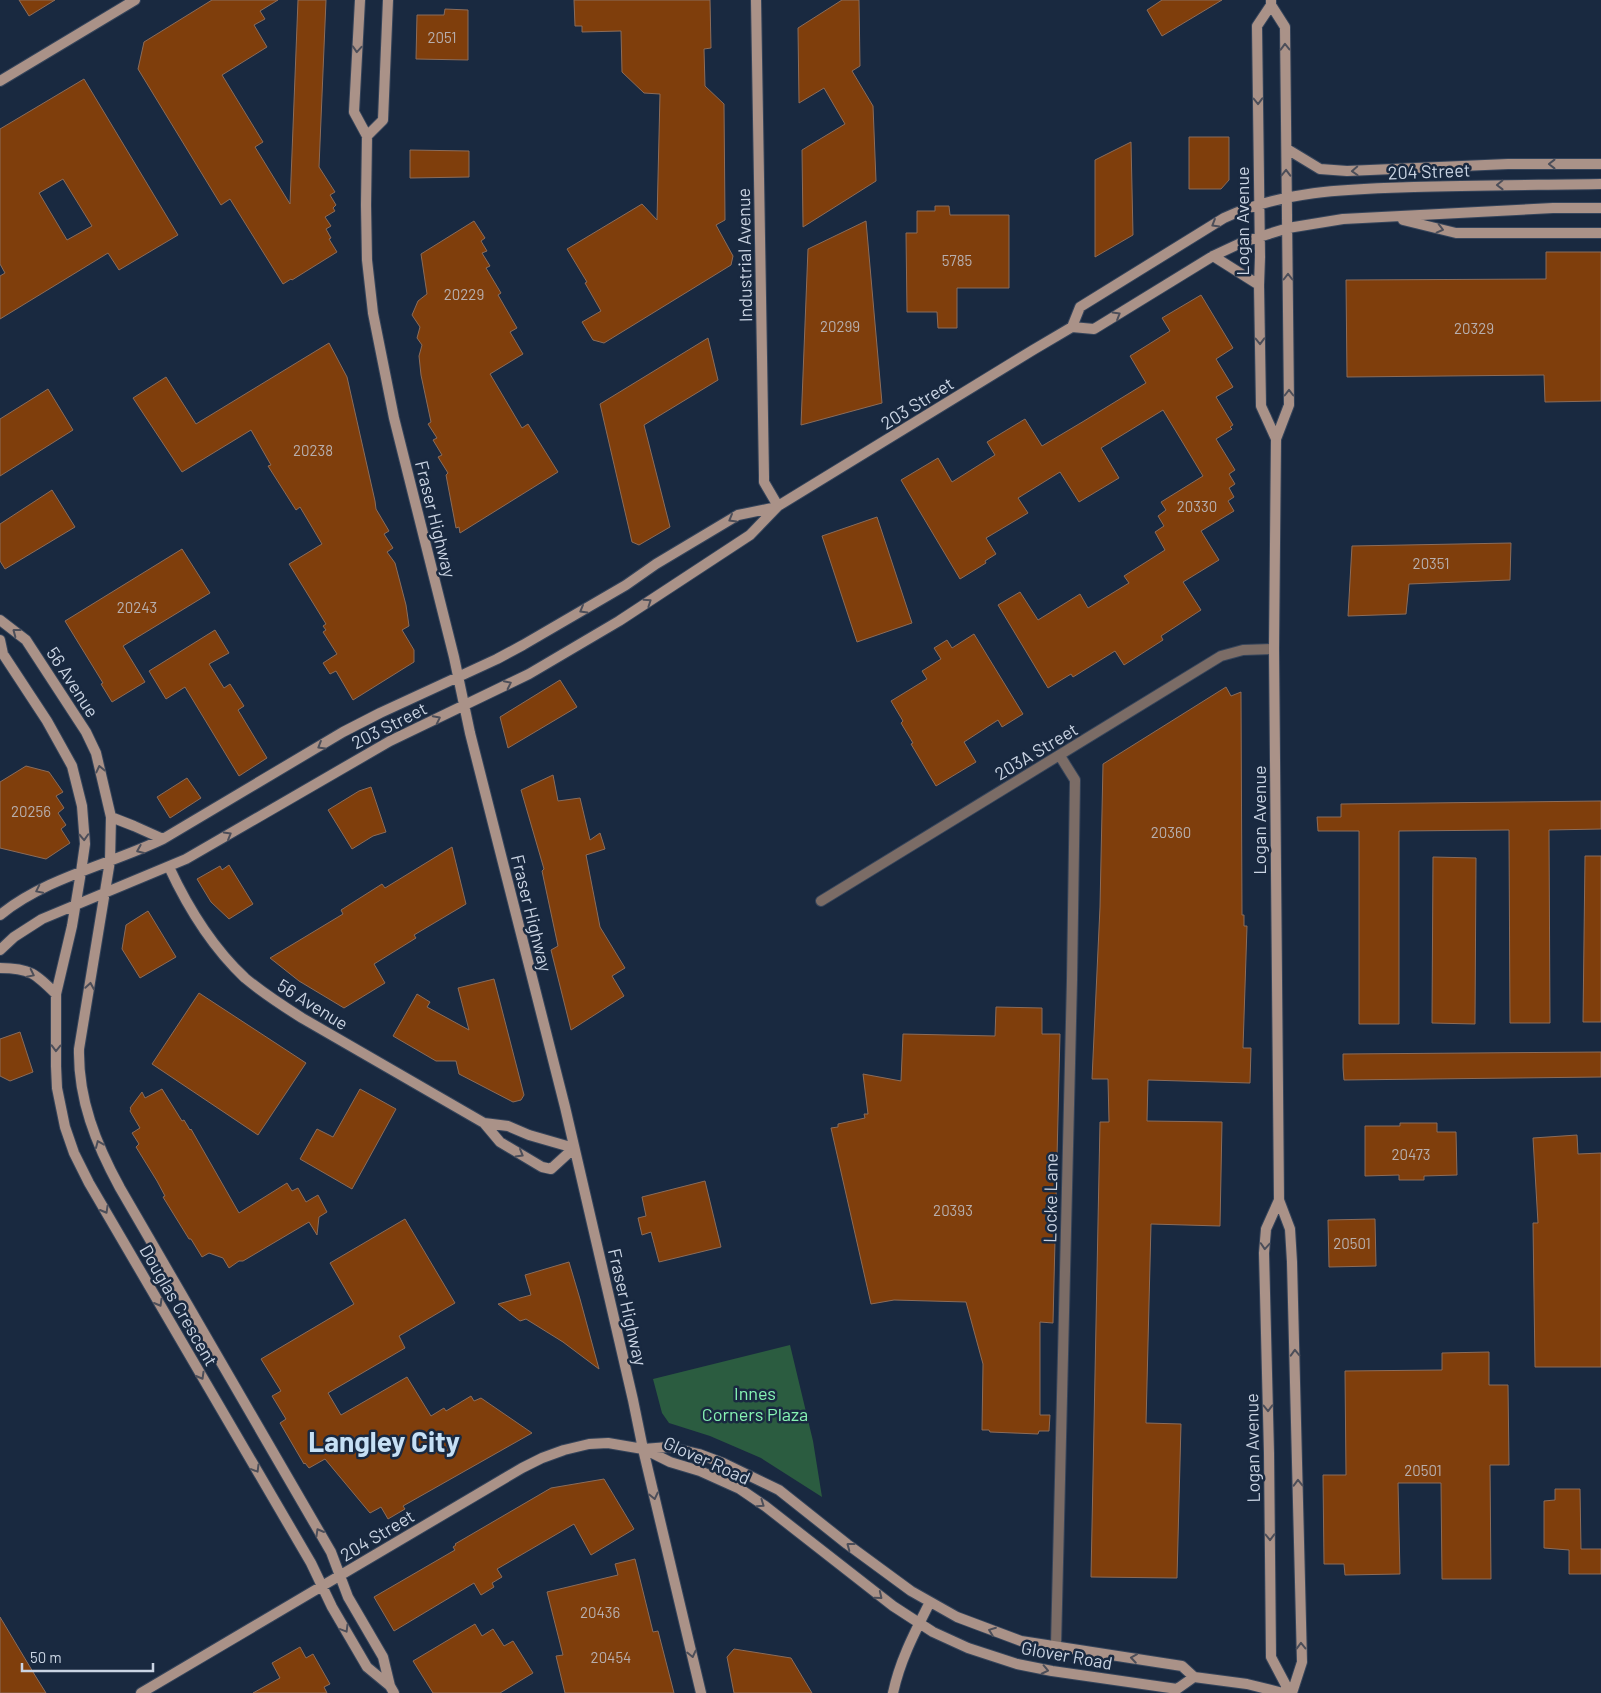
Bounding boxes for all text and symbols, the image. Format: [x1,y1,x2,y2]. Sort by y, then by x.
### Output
house number: 2051 [427,28,457,46]
one-way arrow [1280,43,1290,51]
one-way arrow [351,45,362,53]
one-way arrow [1252,97,1263,105]
street label: 204 Street [1387,159,1471,183]
one-way arrow [1548,159,1556,169]
street label: Logan Avenue [1231,166,1253,276]
one-way arrow [1351,166,1358,176]
one-way arrow [1281,169,1291,176]
one-way arrow [1496,180,1504,190]
street label: Industrial Avenue [732,188,756,322]
one-way arrow [1211,218,1220,228]
one-way arrow [1436,223,1445,234]
house number: 5785 [942,251,972,269]
one-way arrow [1283,273,1293,281]
house number: 20229 [444,285,484,303]
one-way arrow [1111,312,1120,322]
house number: 20299 [820,317,860,335]
house number: 20329 [1454,319,1494,337]
one-way arrow [1255,338,1265,345]
street label: 203 Street [876,372,958,434]
one-way arrow [1284,389,1294,396]
house number: 20238 [293,441,333,459]
street label: Fraser Highway [411,458,461,580]
house number: 20330 [1177,497,1217,515]
one-way arrow [728,513,737,523]
house number: 20351 [1413,554,1449,572]
house number: 20243 [117,598,157,616]
one-way arrow [642,599,652,608]
one-way arrow [580,603,589,613]
one-way arrow [12,629,22,638]
street label: 56 Avenue [42,643,104,721]
one-way arrow [503,680,512,690]
street label: 203 Street [348,697,430,753]
one-way arrow [432,715,441,725]
street label: 203A Street [991,718,1081,784]
one-way arrow [317,739,326,749]
one-way arrow [95,765,106,774]
street label: Logan Avenue [1248,765,1270,875]
house number: 20256 [11,802,51,820]
house number: 20360 [1151,823,1191,841]
one-way arrow [223,831,232,841]
one-way arrow [79,834,89,842]
one-way arrow [136,843,145,854]
street label: Fraser Highway [507,852,557,974]
one-way arrow [35,884,44,894]
one-way arrow [26,968,35,978]
street label: 56 Avenue [274,974,352,1034]
one-way arrow [84,982,94,990]
one-way arrow [51,1044,61,1052]
one-way arrow [94,1141,104,1149]
house number: 20473 [1391,1145,1431,1163]
one-way arrow [515,1148,524,1158]
street label: Locke Lane [1038,1153,1062,1243]
house number: 20393 [933,1201,973,1219]
one-way arrow [98,1204,108,1213]
house number: 20501 [1333,1234,1371,1252]
street label: Douglas Crescent [135,1240,223,1370]
one-way arrow [1259,1242,1270,1250]
street label: Fraser Highway [604,1246,652,1368]
one-way arrow [152,1298,162,1307]
one-way arrow [1290,1349,1300,1356]
one-way arrow [195,1371,205,1380]
park label: Innes Corners Plaza [702,1382,808,1425]
street label: Logan Avenue [1240,1393,1264,1503]
one-way arrow [1263,1404,1273,1412]
district label: Langley City [308,1424,460,1458]
street label: Glover Road [660,1431,754,1489]
house number: 20501 [1404,1461,1442,1479]
one-way arrow [250,1464,260,1473]
one-way arrow [1293,1479,1303,1487]
one-way arrow [648,1492,659,1501]
one-way arrow [756,1498,765,1507]
street label: 204 Street [336,1504,418,1566]
one-way arrow [315,1528,325,1537]
one-way arrow [1265,1533,1275,1541]
one-way arrow [846,1543,856,1552]
one-way arrow [874,1590,883,1599]
house number: 20436 [580,1603,620,1621]
one-way arrow [339,1624,349,1633]
one-way arrow [988,1627,997,1637]
street label: Glover Road [1020,1636,1114,1674]
scale bar [22,1640,154,1672]
one-way arrow [1296,1642,1307,1650]
text: 50 m [30,1648,62,1666]
house number: 20454 [591,1648,631,1666]
one-way arrow [686,1650,697,1659]
one-way arrow [1129,1654,1138,1664]
one-way arrow [1041,1664,1050,1674]

